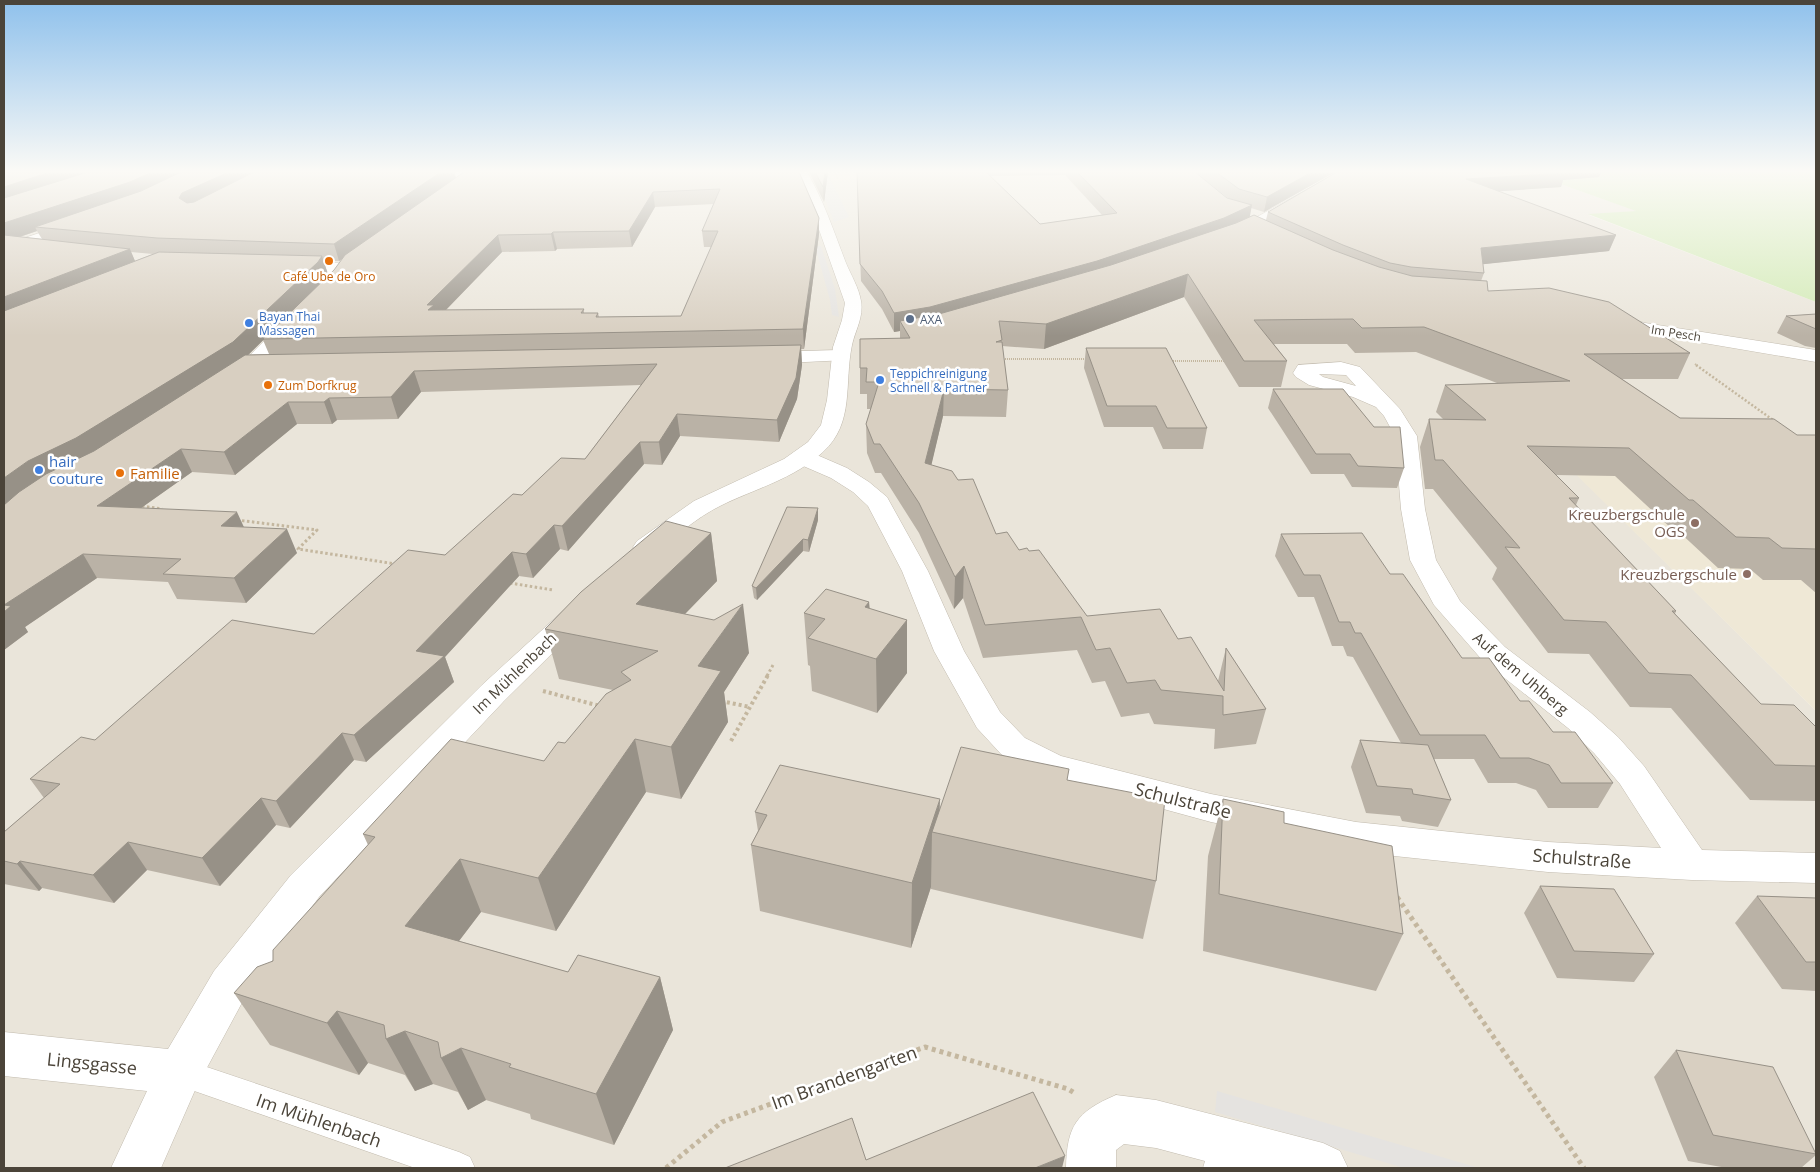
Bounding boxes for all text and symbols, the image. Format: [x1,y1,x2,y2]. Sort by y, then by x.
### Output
marker: Café Ube de Oro [323,255,335,267]
place label: Café Ube de Oro [283,268,375,285]
place label: Bayan Thai Massagen [259,308,320,339]
place label: AXA [920,311,943,328]
marker: AXA [904,313,916,325]
marker: Bayan Thai Massagen [243,317,255,329]
street label: Im Pesch [1650,321,1702,345]
place label: Teppichreinigung Schnell & Partner [890,365,987,396]
marker: Teppichreinigung Schnell & Partner [874,374,886,386]
place label: Zum Dorfkrug [278,377,357,394]
marker: Zum Dorfkrug [262,379,274,391]
place label: hair couture [49,451,104,488]
place label: Familie [130,463,180,483]
marker: hair couture [33,464,45,476]
marker: Familie [114,467,126,479]
place label: Kreuzbergschule OGS [1568,504,1685,541]
marker: Kreuzbergschule OGS [1689,517,1701,529]
place label: Kreuzbergschule [1620,564,1737,584]
marker: Kreuzbergschule [1741,568,1753,580]
street label: Auf dem Uhlberg [1469,627,1573,719]
street label: Im Mühlenbach [468,628,560,718]
street label: Schulstraße [1132,776,1234,824]
street label: Schulstraße [1532,843,1632,873]
street label: Im Brandengarten [768,1040,920,1114]
street label: Lingsgasse [46,1046,138,1080]
street label: Im Mühlenbach [253,1087,385,1153]

